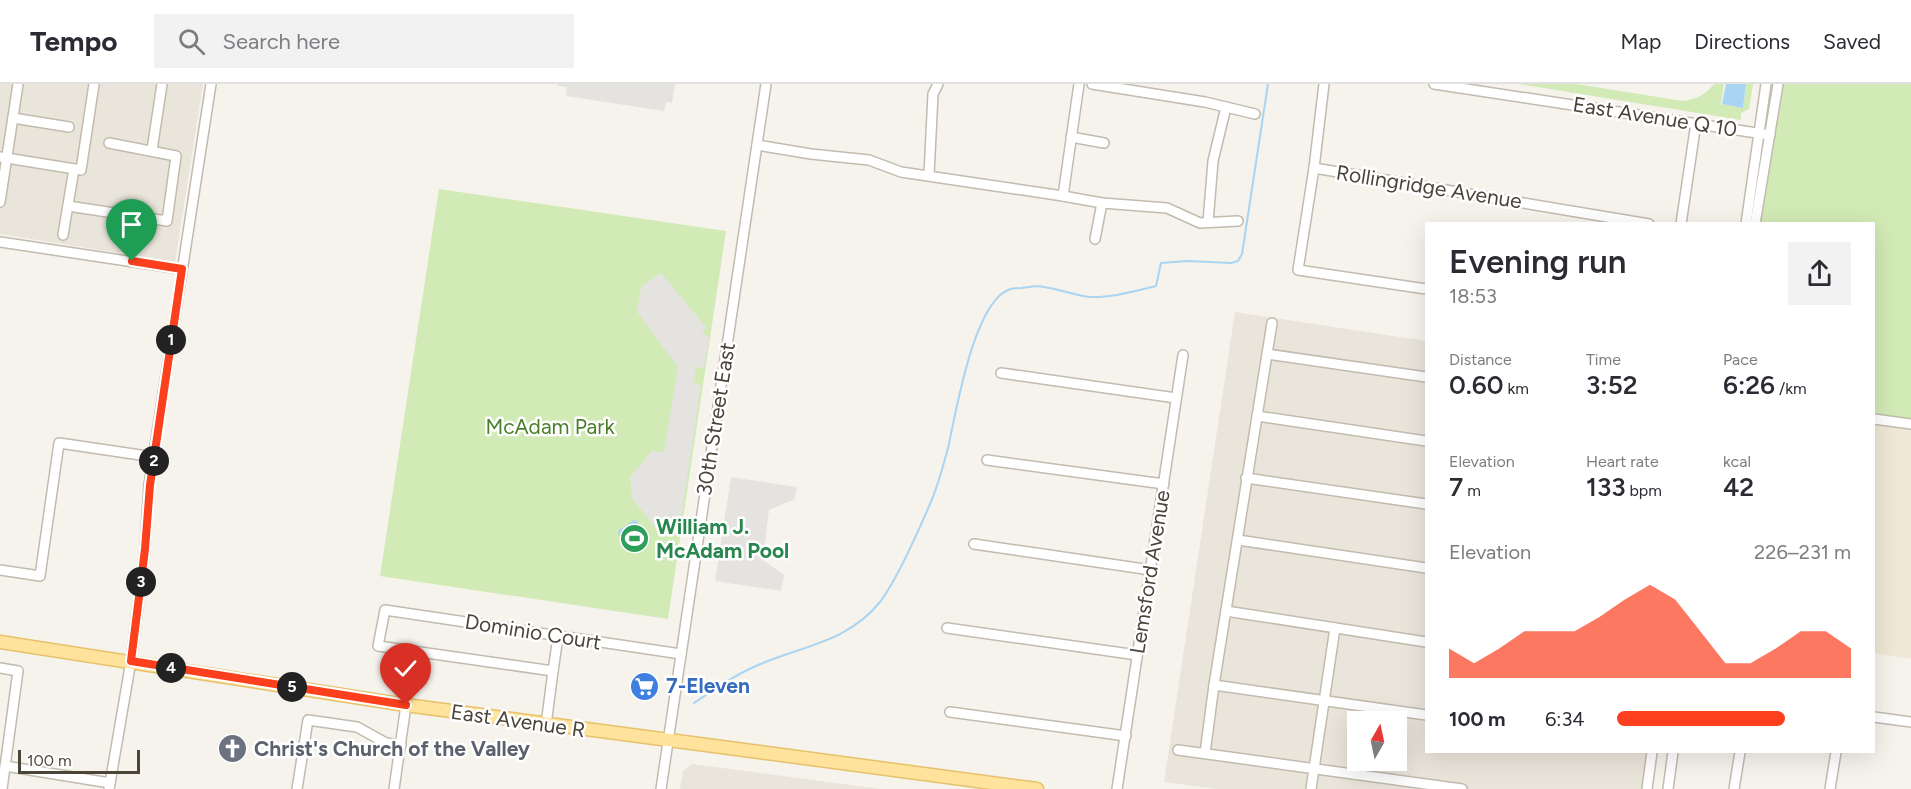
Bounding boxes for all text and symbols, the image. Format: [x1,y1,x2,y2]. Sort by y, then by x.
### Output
search box [154,14,574,68]
text: Tempo [30,24,118,58]
icon: search [175,25,208,58]
text: Search here [223,28,340,55]
text: Map [1620,29,1661,54]
text: Directions [1694,29,1790,54]
text: Saved [1823,29,1881,54]
street label: East Avenue Q 10 [1571,91,1739,142]
street label: Rollingridge Avenue [1334,159,1524,214]
pin [106,199,157,261]
icon: arrive [115,208,148,241]
text: Evening run [1449,242,1626,281]
button: share [1788,242,1851,305]
text: 18:53 [1449,284,1497,308]
pin: 1 [156,325,186,355]
text: 1 [168,330,174,349]
street label: 30th Street East [691,341,740,497]
text: Distance [1449,350,1512,369]
text: Time [1586,350,1621,369]
text: Pace [1723,350,1758,369]
text: 0.60 [1449,369,1504,401]
text: 3:52 [1586,369,1638,401]
text: 6:26 [1723,369,1775,401]
text: km [1504,379,1529,398]
text: /km [1775,379,1807,398]
park label: McAdam Park [485,414,615,439]
pin: 2 [139,446,169,476]
text: 2 [149,451,159,470]
text: Elevation [1449,452,1515,471]
text: Heart rate [1586,452,1659,471]
text: kcal [1723,452,1751,471]
text: 7 [1449,471,1463,503]
text: 133 [1586,471,1626,503]
text: 42 [1723,471,1754,503]
text: m [1463,481,1481,500]
text: bpm [1626,481,1662,500]
street label: Lemsford Avenue [1124,488,1175,656]
place label: William J. McAdam Pool [656,514,789,563]
sports icon: William J. McAdam Pool [619,523,651,555]
text: Elevation [1449,540,1531,564]
text: 226–231 m [1754,540,1851,564]
pin: 3 [126,567,156,597]
text: 3 [137,572,145,591]
street label: Dominio Court [463,608,603,655]
pin [380,643,431,705]
icon: check [389,652,422,685]
pin: 4 [156,653,186,683]
text: 4 [166,658,176,677]
supermarket icon: 7-Eleven [629,670,661,702]
pin: 5 [277,672,307,702]
place label: 7-Eleven [666,673,750,698]
text: 5 [287,677,297,696]
street label: East Avenue R [449,699,587,742]
text: 100 m [1449,707,1506,731]
text: 6:34 [1545,707,1585,731]
north arrow [1347,711,1407,771]
map controls [1347,711,1407,771]
church icon: Christ's Church of the Valley [217,733,249,765]
place label: Christ's Church of the Valley [254,736,531,761]
scale bar [18,747,140,774]
text: 100 m [27,751,72,770]

